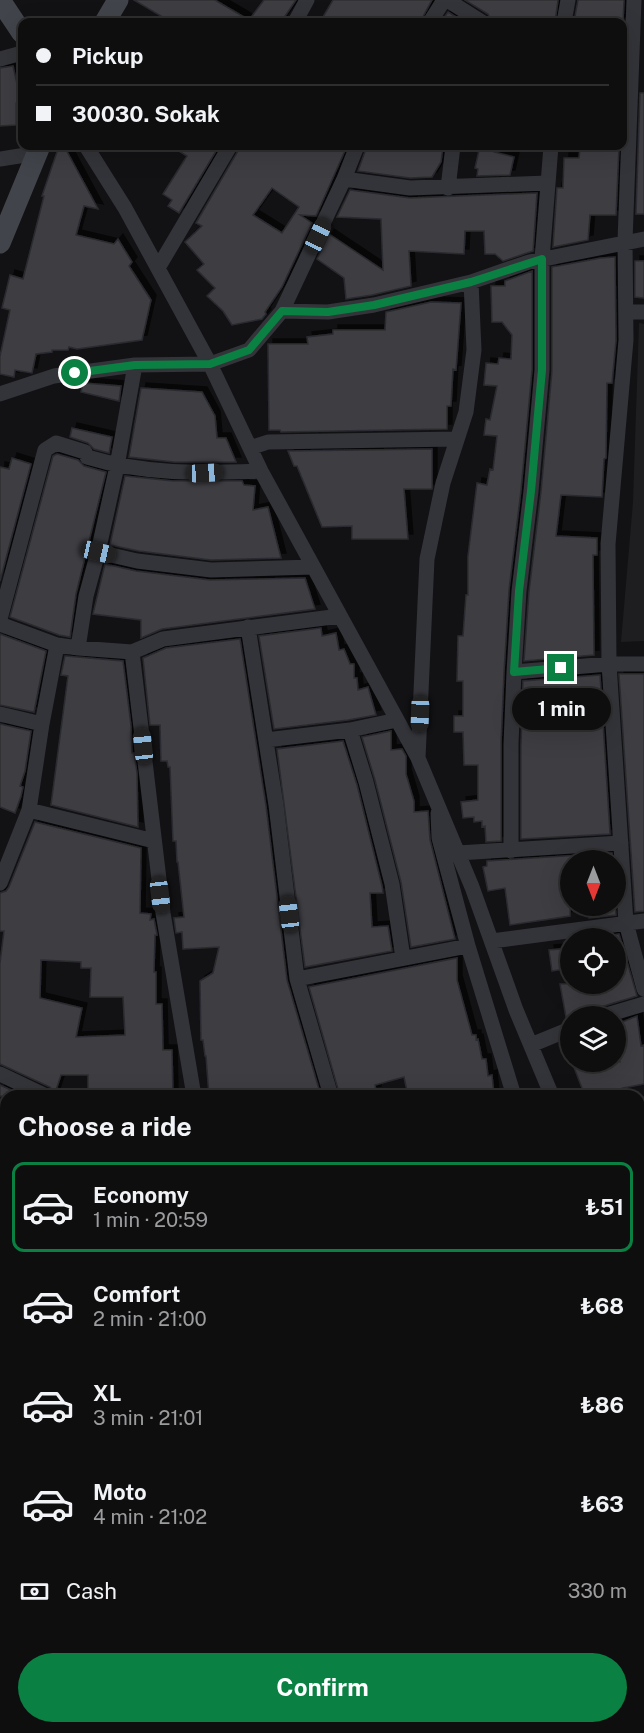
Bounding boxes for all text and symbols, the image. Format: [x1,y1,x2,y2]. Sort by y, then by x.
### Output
text: Pickup [72,43,143,69]
text: 30030. Sokak [72,101,220,127]
car [302,216,334,256]
route start [61,359,88,386]
car [187,463,223,483]
car [78,539,118,565]
route end [547,654,574,681]
callout: 1 min [512,689,610,731]
car [410,696,430,732]
text: 1 min [537,697,586,721]
car [132,727,154,765]
north arrow [560,850,626,916]
map controls [560,850,626,1072]
car [149,876,171,914]
car [278,895,300,933]
button: locate [560,928,626,994]
button: layers [560,1006,626,1072]
text: Choose a ride [18,1110,192,1142]
icon: car [21,1180,75,1234]
text: Economy [93,1182,189,1208]
text: ₺51 [585,1194,624,1220]
text: 1 min · 20:59 [93,1208,208,1232]
icon: car [21,1279,75,1333]
text: Comfort [93,1281,180,1307]
text: ₺68 [580,1293,624,1319]
text: 2 min · 21:00 [93,1307,207,1331]
icon: car [21,1378,75,1432]
text: XL [93,1380,121,1406]
text: ₺86 [580,1392,624,1418]
text: 3 min · 21:01 [93,1406,204,1430]
icon: car [21,1477,75,1531]
text: Moto [93,1479,147,1505]
text: ₺63 [580,1491,624,1517]
text: 4 min · 21:02 [93,1505,207,1529]
icon: cash [18,1575,51,1608]
text: Cash [66,1578,117,1604]
text: 330 m [568,1579,627,1603]
button: Confirm [18,1653,627,1722]

